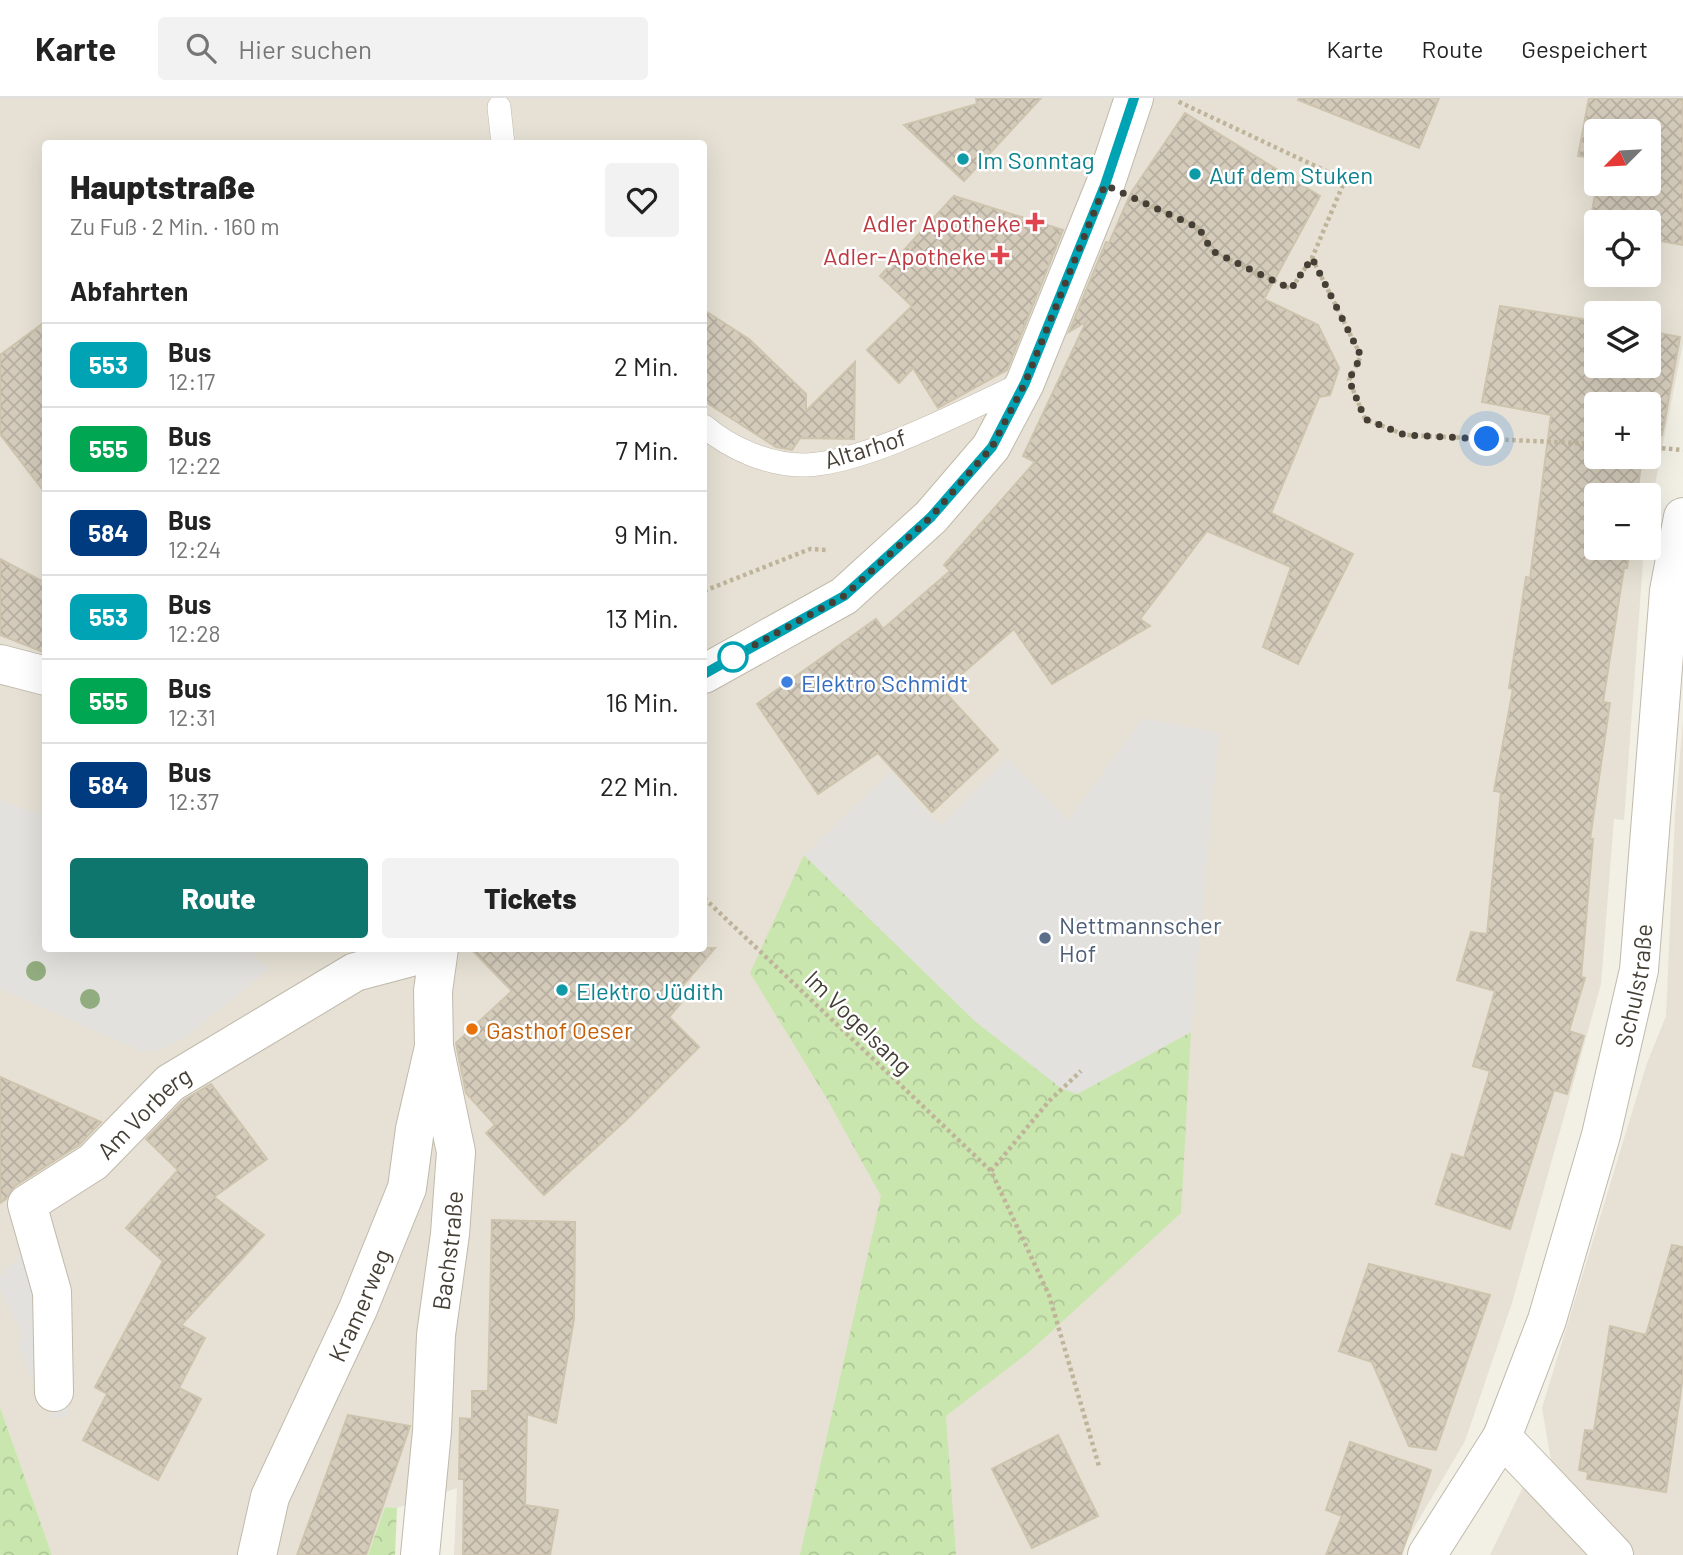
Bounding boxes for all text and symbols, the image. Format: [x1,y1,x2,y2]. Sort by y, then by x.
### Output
search box [158,17,648,80]
text: Karte [35,28,116,68]
icon: search [182,29,220,67]
text: Hier suchen [238,33,372,64]
text: Karte [1326,34,1384,63]
text: Route [1422,34,1483,63]
text: Gespeichert [1521,34,1648,63]
north arrow [1584,119,1661,196]
map controls [1584,119,1661,560]
place label: Im Sonntag [977,145,1095,174]
marker: Im Sonntag [955,151,971,167]
place label: Auf dem Stuken [1209,160,1373,189]
button: heart [605,163,679,237]
text: Hauptstraße [70,166,255,206]
marker: Auf dem Stuken [1187,166,1203,182]
place label: Adler Apotheke [863,208,1021,237]
button: locate [1584,210,1661,287]
text: Zu Fuß · 2 Min. · 160 m [70,212,280,240]
marker: Adler Apotheke [1027,214,1043,230]
place label: Adler-Apotheke [823,241,986,270]
marker: Adler-Apotheke [992,247,1008,263]
text: Abfahrten [70,275,188,306]
button: layers [1584,301,1661,378]
text: Bus [168,336,211,367]
text: 553 [89,350,128,379]
text: 2 Min. [614,350,679,381]
text: 12:17 [168,367,215,395]
button: + [1584,392,1661,469]
text: Bus [168,420,211,451]
your location [1469,421,1504,456]
street label: Altarhof [821,422,909,474]
text: 555 [89,434,128,463]
text: 7 Min. [616,434,679,465]
text: 12:22 [168,451,221,479]
button: − [1584,483,1661,560]
text: Bus [168,504,211,535]
text: 584 [88,518,129,547]
text: 9 Min. [614,518,679,549]
text: 12:24 [168,535,221,563]
text: Bus [168,588,211,619]
text: 553 [89,602,128,631]
text: 13 Min. [605,602,679,633]
text: 12:28 [168,619,221,647]
unlabelled marker [718,642,748,672]
place label: Elektro Schmidt [801,668,968,697]
text: Bus [168,672,211,703]
marker: Elektro Schmidt [779,674,795,690]
text: 555 [89,686,128,715]
text: 16 Min. [605,686,679,717]
text: 12:31 [168,703,216,731]
text: Bus [168,756,211,787]
text: 584 [88,770,129,799]
text: 22 Min. [600,770,679,801]
text: 12:37 [168,787,219,815]
button: Route [70,858,368,938]
button: Tickets [382,858,679,938]
place label: Nettmannscher Hof [1059,910,1222,967]
street label: Schulstraße [1607,922,1657,1050]
marker: Nettmannscher Hof [1037,930,1053,946]
street label: Im Vogelsang [799,964,919,1080]
place label: Elektro Jüdith [576,976,724,1005]
marker: Elektro Jüdith [554,982,570,998]
place label: Gasthof Oeser [486,1015,633,1044]
marker: Gasthof Oeser [464,1021,480,1037]
street label: Am Vorberg [90,1060,196,1164]
street label: Bachstraße [425,1190,468,1312]
street label: Kramerweg [321,1244,395,1366]

